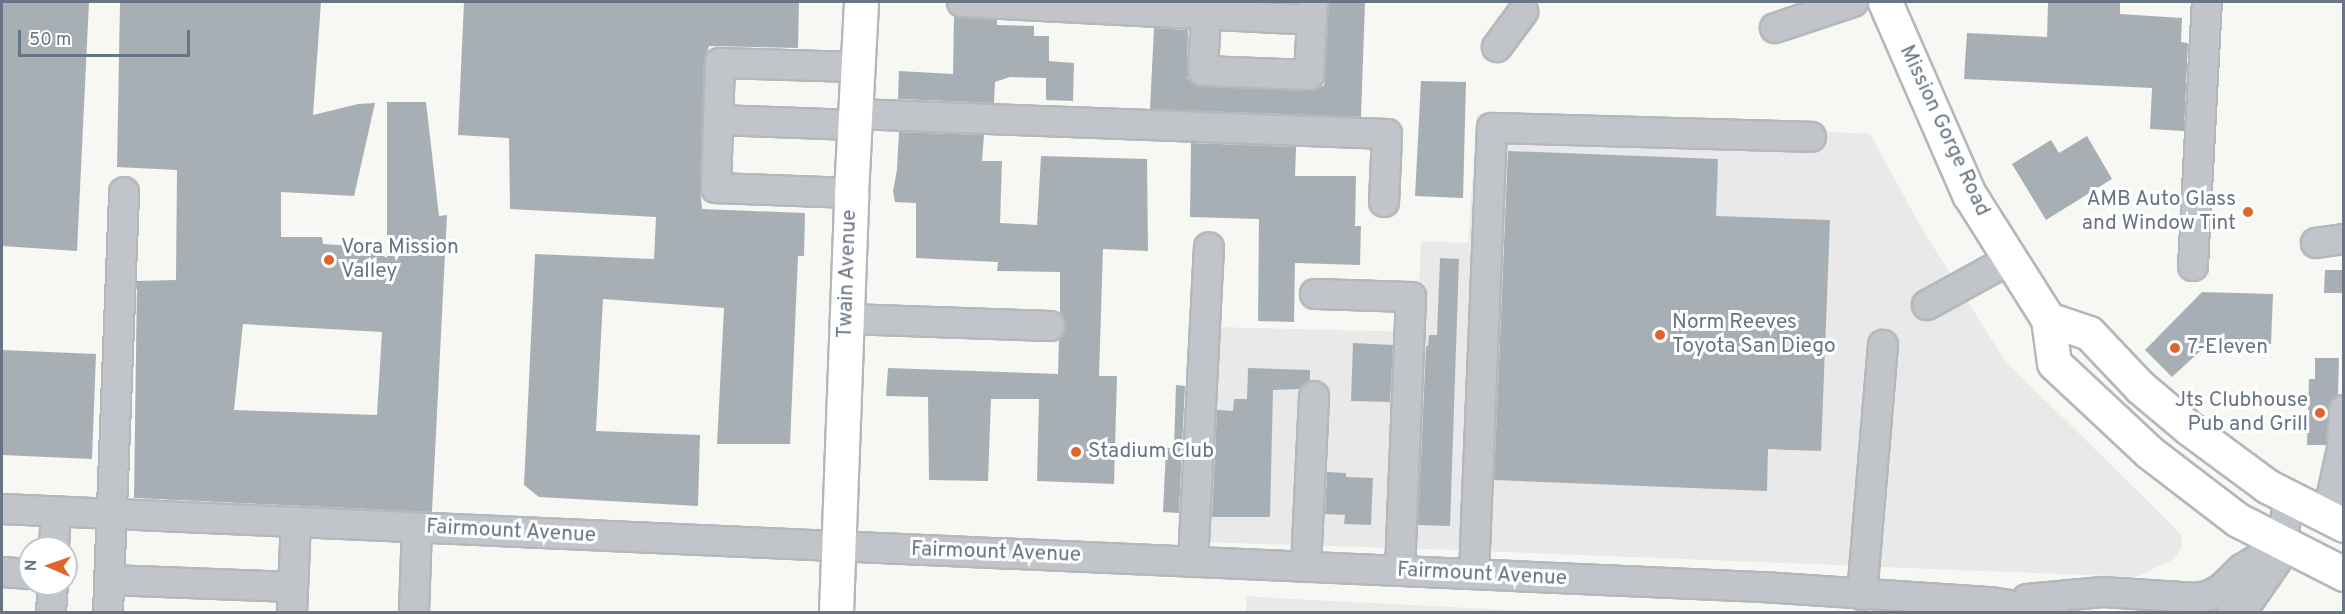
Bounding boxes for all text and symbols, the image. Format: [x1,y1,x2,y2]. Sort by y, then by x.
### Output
scale bar [21,18,194,56]
text: 50 m [29,29,71,52]
street label: Mission Gorge Road [1893,41,1995,221]
place label: AMB Auto Glass and Window Tint [2080,187,2236,237]
marker: AMB Auto Glass and Window Tint [2241,205,2255,219]
street label: Twain Avenue [833,209,863,339]
place label: Vora Mission Valley [341,235,459,285]
marker: Vora Mission Valley [322,253,336,267]
place label: Norm Reeves Toyota San Diego [1672,310,1836,360]
marker: Norm Reeves Toyota San Diego [1653,328,1667,342]
place label: 7-Eleven [2187,335,2268,361]
marker: 7-Eleven [2168,341,2182,355]
place label: Jts Clubhouse Pub and Grill [2175,388,2308,438]
marker: Jts Clubhouse Pub and Grill [2313,406,2327,420]
place label: Stadium Club [1088,439,1214,465]
marker: Stadium Club [1069,445,1083,459]
street label: Fairmount Avenue [425,515,597,549]
north arrow [18,536,78,596]
street label: Fairmount Avenue [910,537,1082,569]
street label: Fairmount Avenue [1396,558,1568,592]
text: N [22,559,42,572]

